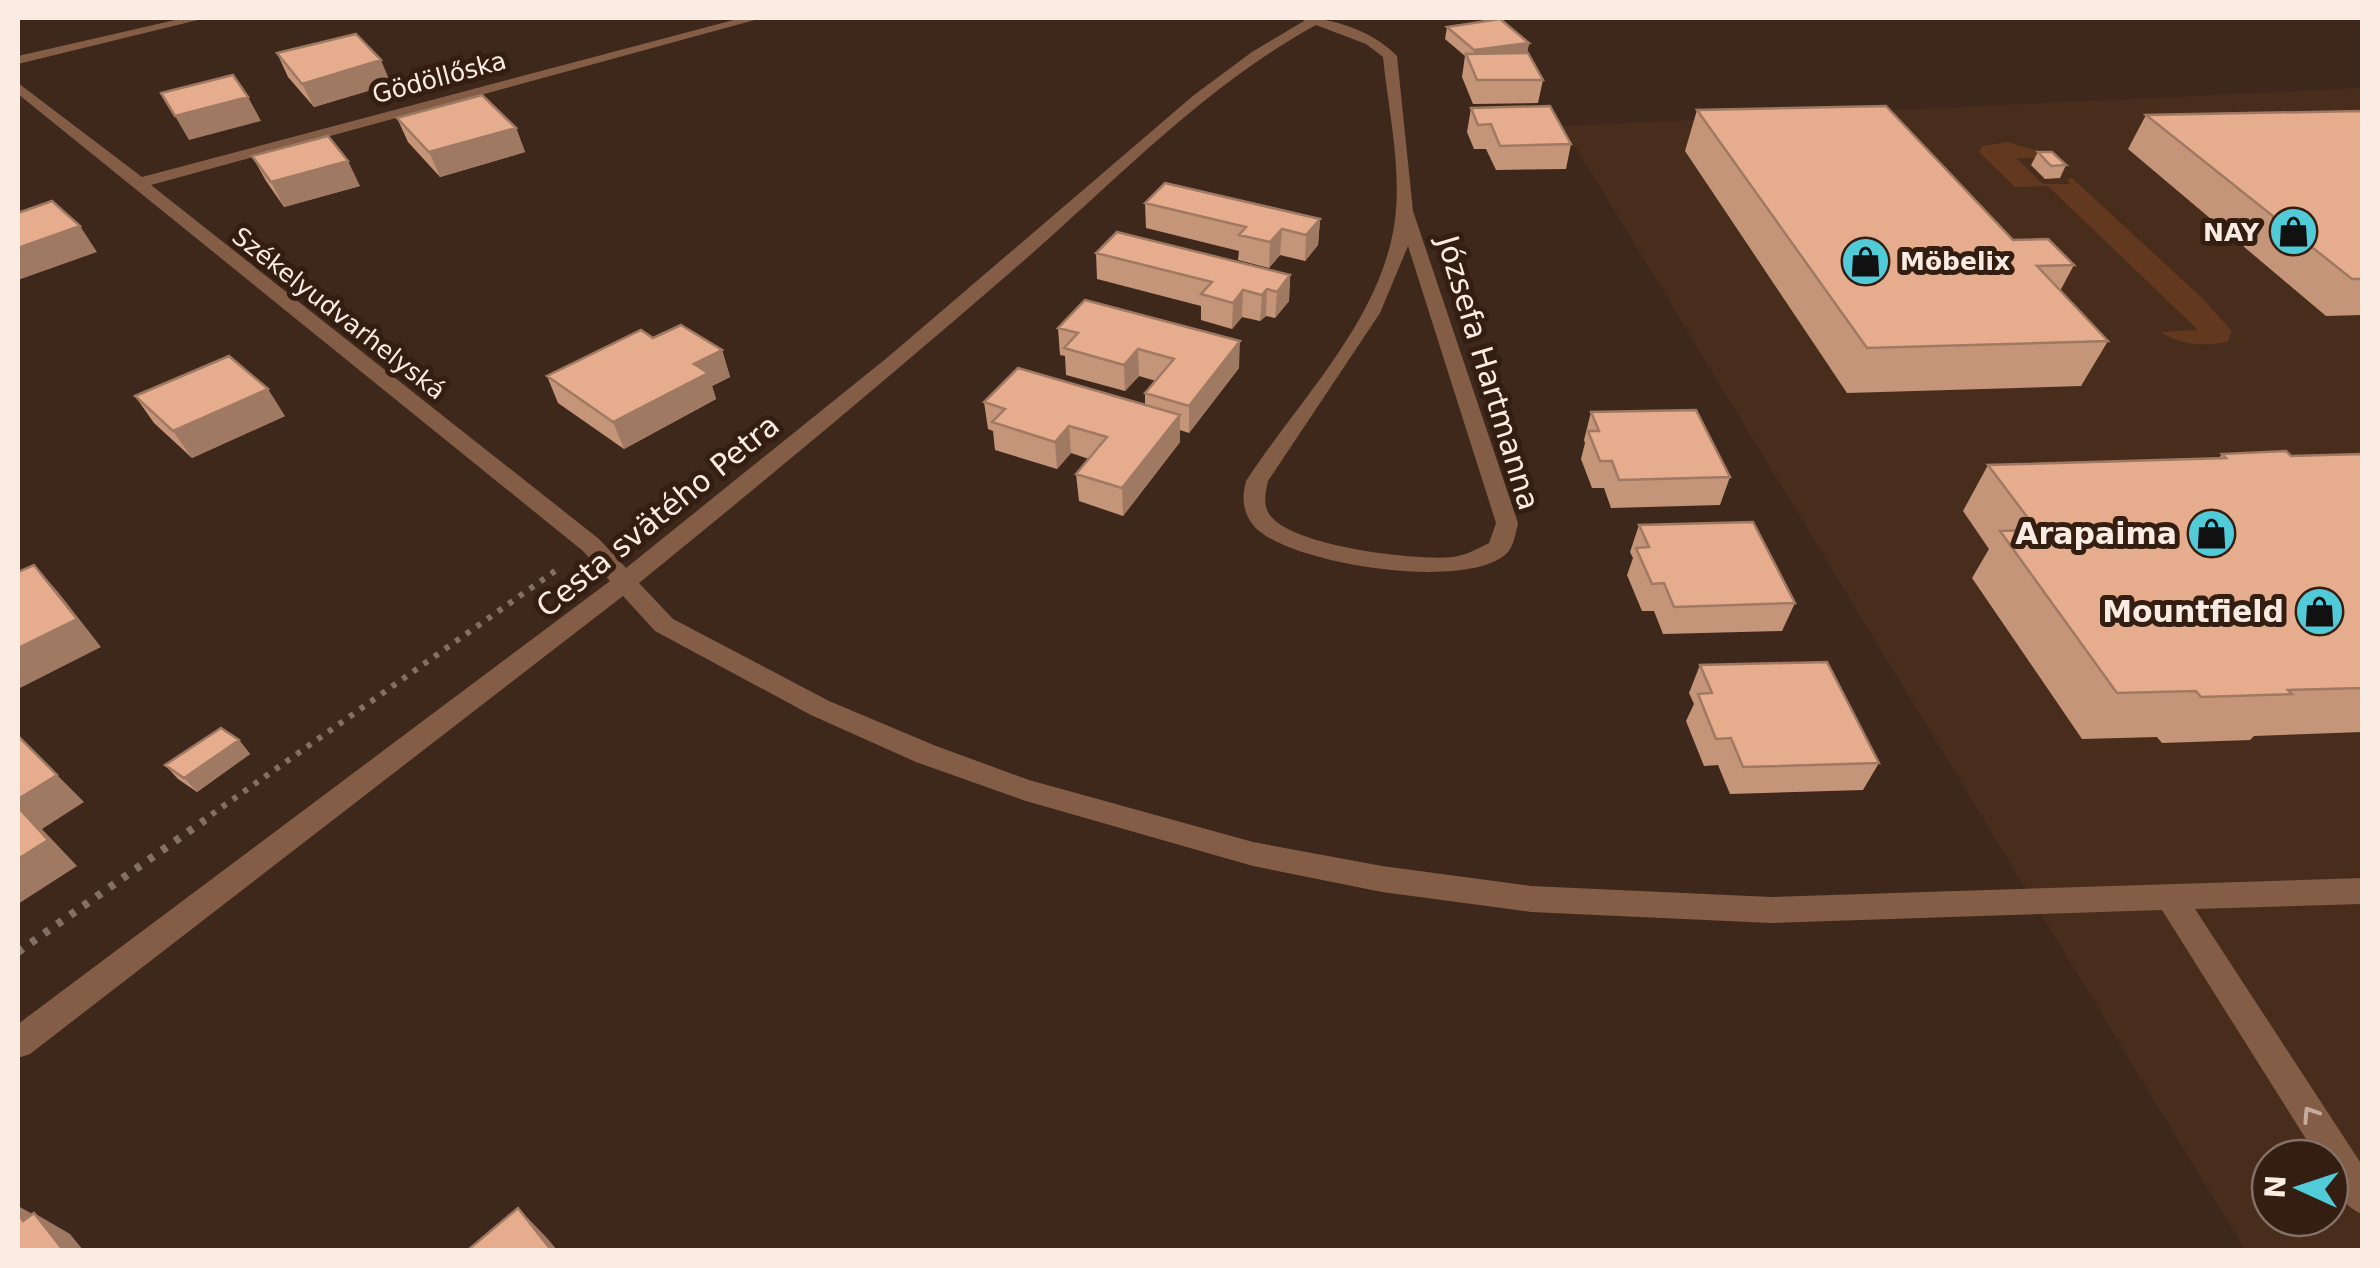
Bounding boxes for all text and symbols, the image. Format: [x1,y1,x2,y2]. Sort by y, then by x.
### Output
street label: Gödöllőska [369,46,509,109]
shop icon: NAY [2268,206,2320,258]
place label: NAY [2203,218,2260,247]
street label: Székelyudvarhelyská [226,221,451,406]
street label: Józsefa Hartmanna [1430,230,1547,514]
shop icon: Möbelix [1839,235,1891,287]
place label: Möbelix [1900,247,2010,276]
street label: Cesta svätého Petra [529,407,786,624]
shop icon: Arapaima [2186,508,2238,560]
place label: Arapaima [2015,516,2177,551]
shop icon: Mountfield [2293,586,2345,638]
place label: Mountfield [2102,594,2284,629]
one-way arrow [2303,1107,2322,1125]
north arrow [2250,1138,2350,1238]
text: N [2258,1174,2293,1199]

